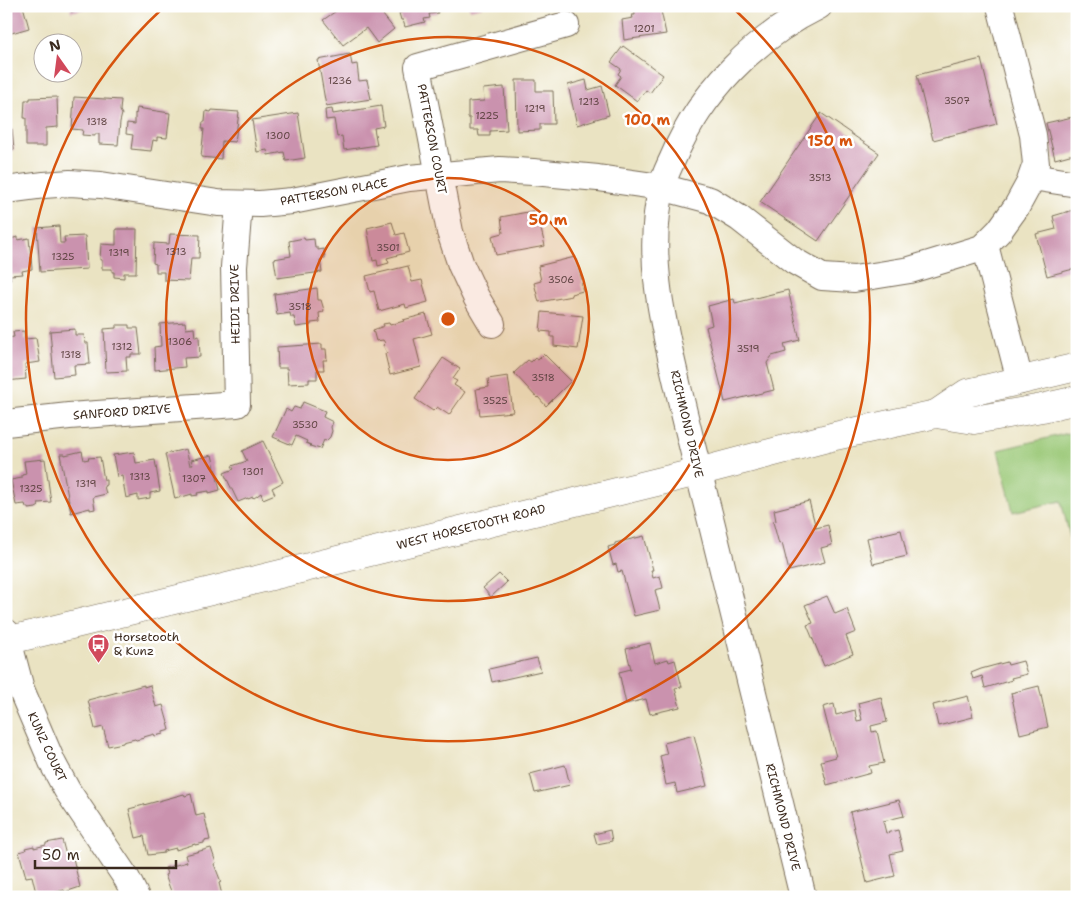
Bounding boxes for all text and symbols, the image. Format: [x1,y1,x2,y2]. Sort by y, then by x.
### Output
house number: 1201 [633,22,655,35]
north arrow [32,32,82,82]
text: N [47,35,62,55]
house number: 1236 [328,74,352,87]
street label: PATTERSON COURT [413,83,451,196]
house number: 3507 [944,94,970,107]
house number: 1213 [579,95,599,108]
house number: 1219 [525,102,545,115]
house number: 1225 [475,109,499,122]
text: 100 m [624,110,670,130]
house number: 1318 [86,115,108,128]
house number: 1300 [266,129,290,142]
text: 150 m [807,131,853,151]
house number: 3513 [808,171,832,184]
street label: PATTERSON PLACE [279,175,389,209]
text: 50 m [529,210,568,230]
house number: 3501 [376,241,400,254]
house number: 1313 [166,245,186,258]
house number: 1319 [109,246,129,259]
house number: 1325 [52,250,74,263]
street label: HEIDI DRIVE [226,264,244,344]
house number: 3506 [548,273,574,286]
house number: 3518 [288,300,312,313]
centre of rings [439,310,457,328]
house number: 1306 [168,335,192,348]
house number: 1312 [112,340,132,353]
house number: 3519 [736,342,760,355]
house number: 1318 [60,348,82,361]
street label: RICHMOND DRIVE [667,368,707,480]
house number: 3518 [531,371,555,384]
house number: 3525 [482,394,508,407]
street label: SANFORD DRIVE [72,401,172,423]
house number: 3530 [292,418,318,431]
house number: 1301 [242,465,264,478]
house number: 1313 [130,470,150,483]
house number: 1307 [182,472,206,485]
house number: 1319 [76,477,96,490]
house number: 1325 [20,482,42,495]
street label: WEST HORSETOOTH ROAD [395,501,547,553]
place label: Horsetooth & Kunz [114,629,179,659]
bus stop icon: Horsetooth & Kunz [86,632,110,663]
street label: KUNZ COURT [24,710,70,785]
street label: RICHMOND DRIVE [762,762,804,872]
scale bar [35,838,176,870]
text: 50 m [42,845,80,865]

